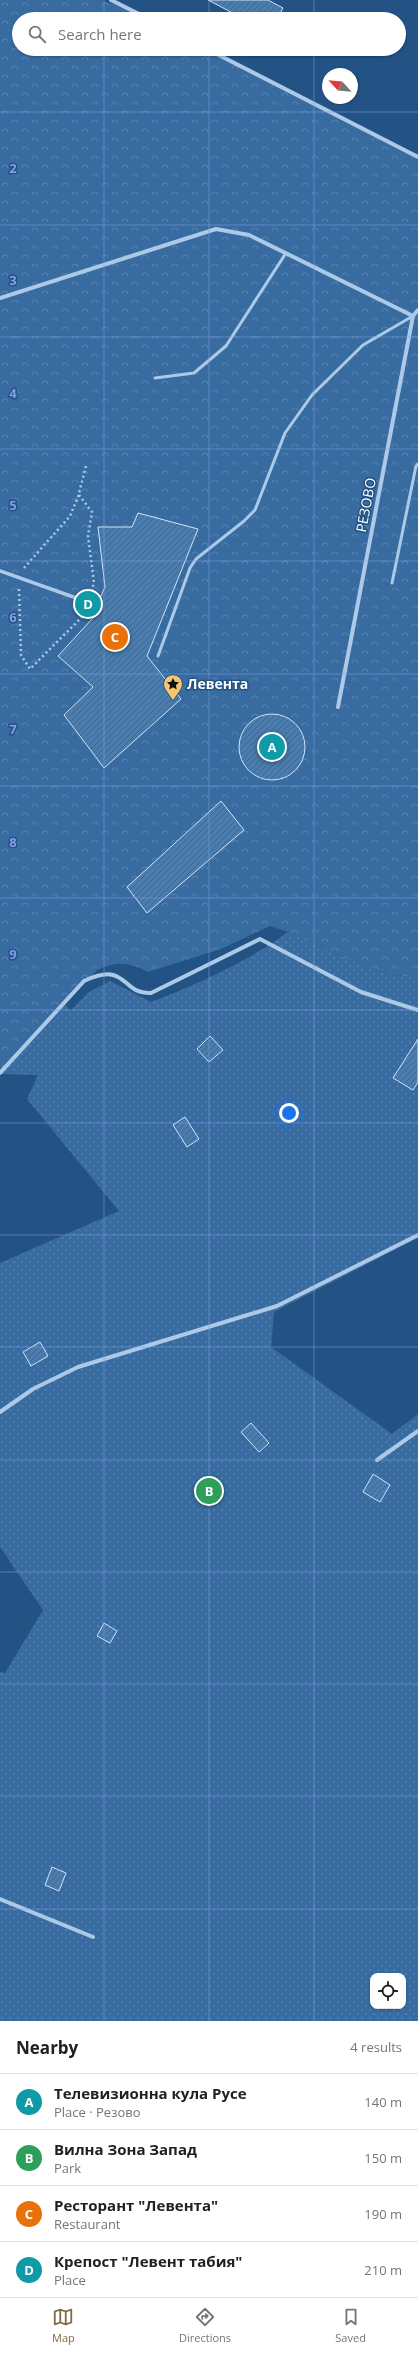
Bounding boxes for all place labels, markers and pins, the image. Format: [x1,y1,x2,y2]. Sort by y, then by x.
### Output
pin: D [75,589,101,619]
pin: C [102,622,128,652]
place icon: Левента [162,673,184,701]
place label: Левента [187,674,248,693]
pin: A [259,732,285,762]
pin: B [196,1476,222,1506]

